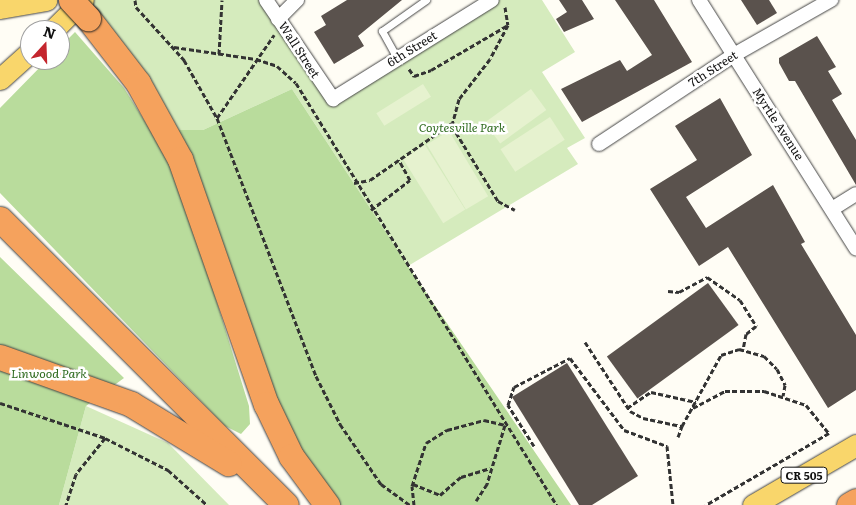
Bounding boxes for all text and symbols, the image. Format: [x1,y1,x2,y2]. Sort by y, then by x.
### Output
street label: Wall Street [275,19,323,81]
north arrow [20,20,70,70]
text: N [41,20,59,43]
street label: 6th Street [384,28,440,70]
street label: 7th Street [686,48,740,90]
street label: Myrtle Avenue [749,85,807,163]
park label: Coytesville Park [419,121,505,135]
park label: Linwood Park [11,367,87,381]
road number: CR 505 [780,466,828,484]

